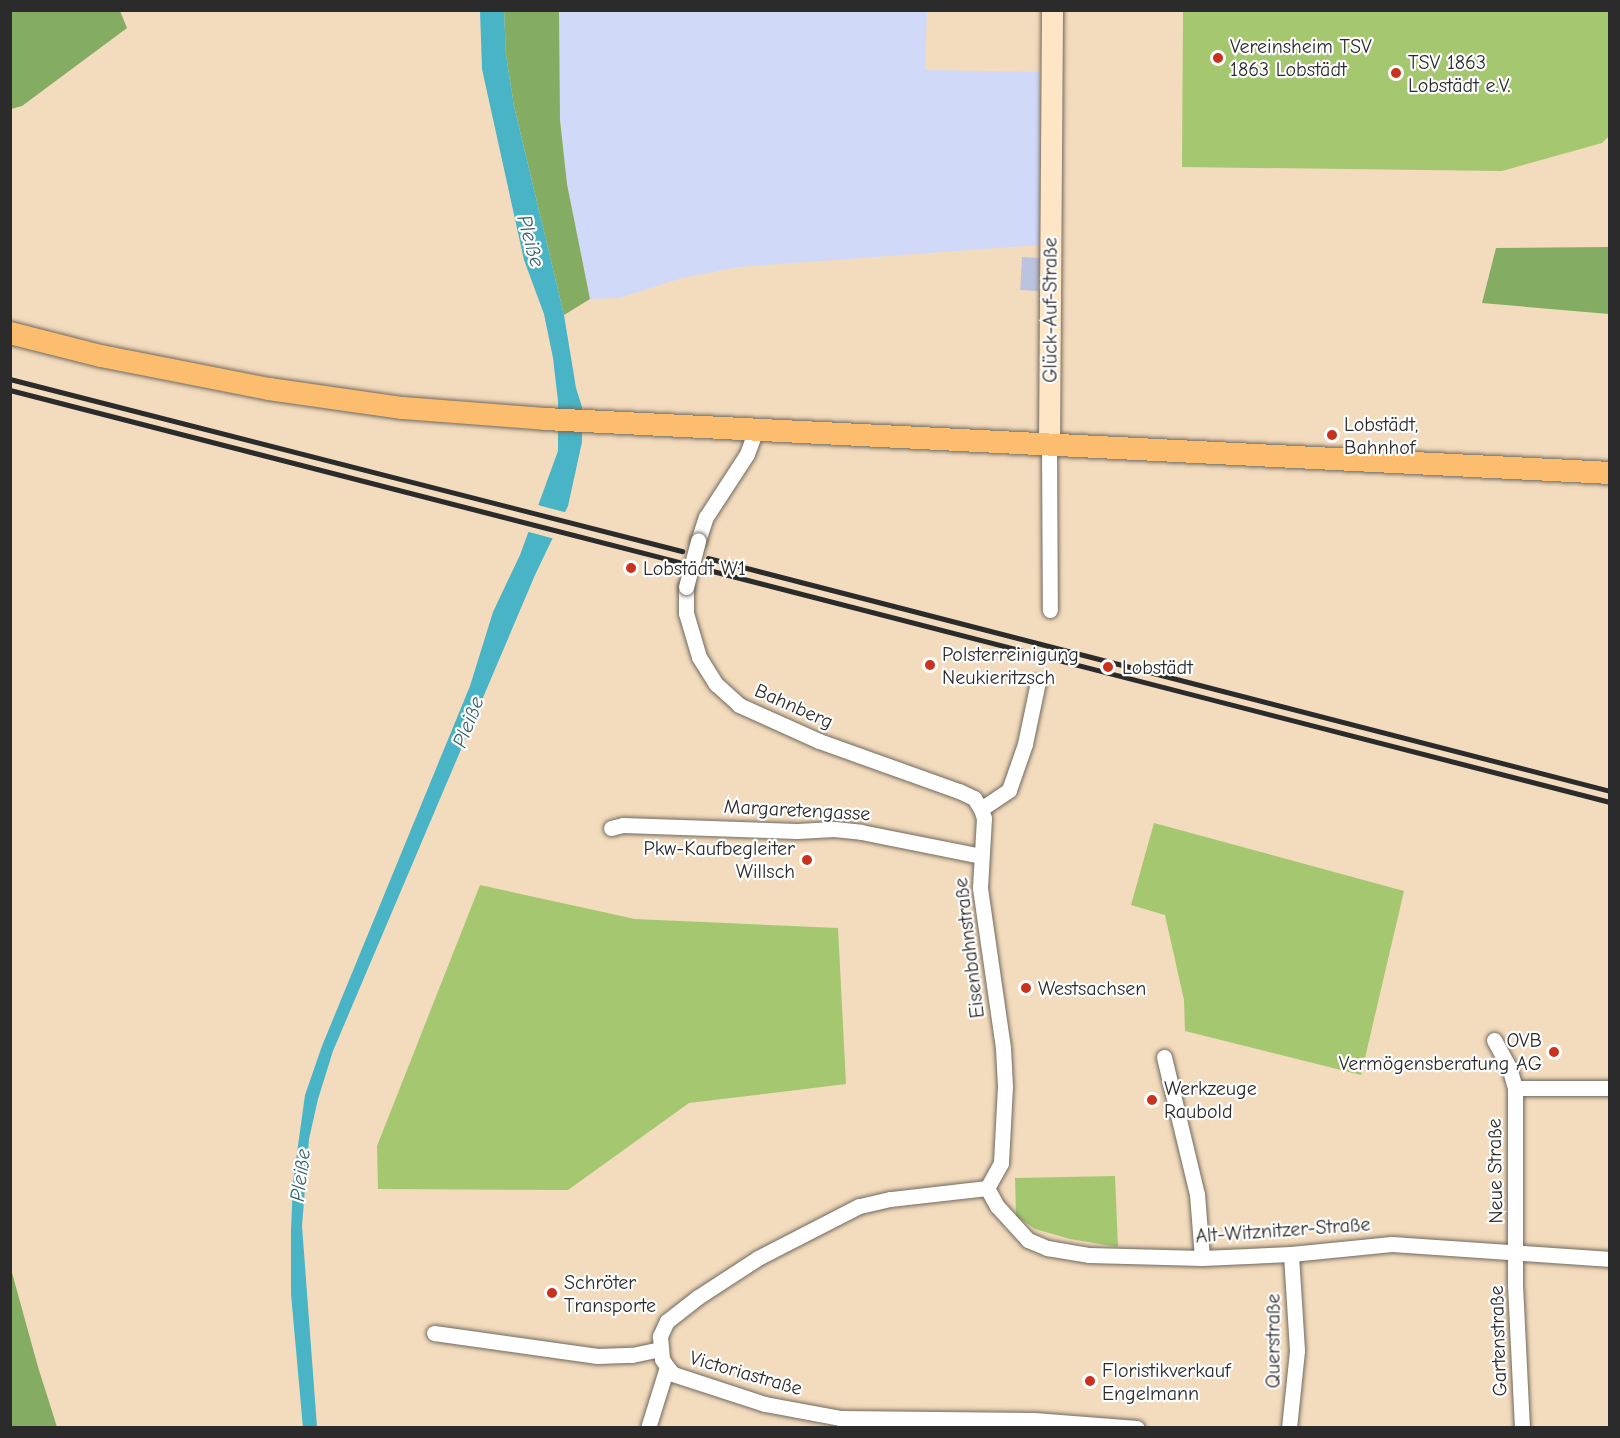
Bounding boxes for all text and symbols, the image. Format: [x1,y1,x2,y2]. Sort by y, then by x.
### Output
place label: Vereinsheim TSV 1863 Lobstädt [1230,34,1372,81]
place label: TSV 1863 Lobstädt e.V. [1408,50,1510,97]
marker: Vereinsheim TSV 1863 Lobstädt [1211,51,1225,65]
marker: TSV 1863 Lobstädt e.V. [1389,66,1403,80]
water label: Pleiße [512,212,550,270]
street label: Glück-Auf-Straße [1038,237,1062,383]
place label: Lobstädt, Bahnhof [1344,412,1418,459]
marker: Lobstädt, Bahnhof [1325,428,1339,442]
place label: Lobstädt W1 [643,556,746,580]
marker: Lobstädt W1 [624,561,638,575]
place label: Polsterreinigung Neukieritzsch [942,642,1079,689]
place label: Lobstädt [1122,655,1193,679]
marker: Polsterreinigung Neukieritzsch [923,658,937,672]
marker: Lobstädt [1099,658,1117,676]
street label: Bahnberg [751,678,837,734]
water label: Pleiße [447,693,489,751]
street label: Margaretengasse [723,794,871,826]
place label: Pkw-Kaufbegleiter Willsch [643,837,795,884]
marker: Pkw-Kaufbegleiter Willsch [800,853,814,867]
street label: Eisenbahnstraße [948,876,990,1020]
place label: Westsachsen [1038,976,1146,1000]
marker: Westsachsen [1019,981,1033,995]
place label: OVB Vermögensberatung AG [1339,1028,1542,1075]
marker: OVB Vermögensberatung AG [1547,1045,1561,1059]
place label: Werkzeuge Raubold [1164,1076,1257,1123]
marker: Werkzeuge Raubold [1145,1093,1159,1107]
street label: Neue Straße [1482,1118,1508,1224]
water label: Pleiße [284,1147,316,1203]
street label: Alt-Witznitzer-Straße [1195,1212,1371,1248]
place label: Schröter Transporte [564,1270,656,1317]
street label: Gartenstraße [1484,1285,1512,1397]
marker: Schröter Transporte [545,1286,559,1300]
street label: Querstraße [1261,1294,1285,1388]
street label: Victoriastraße [687,1345,805,1401]
place label: Floristikverkauf Engelmann [1102,1358,1231,1405]
marker: Floristikverkauf Engelmann [1083,1374,1097,1388]

